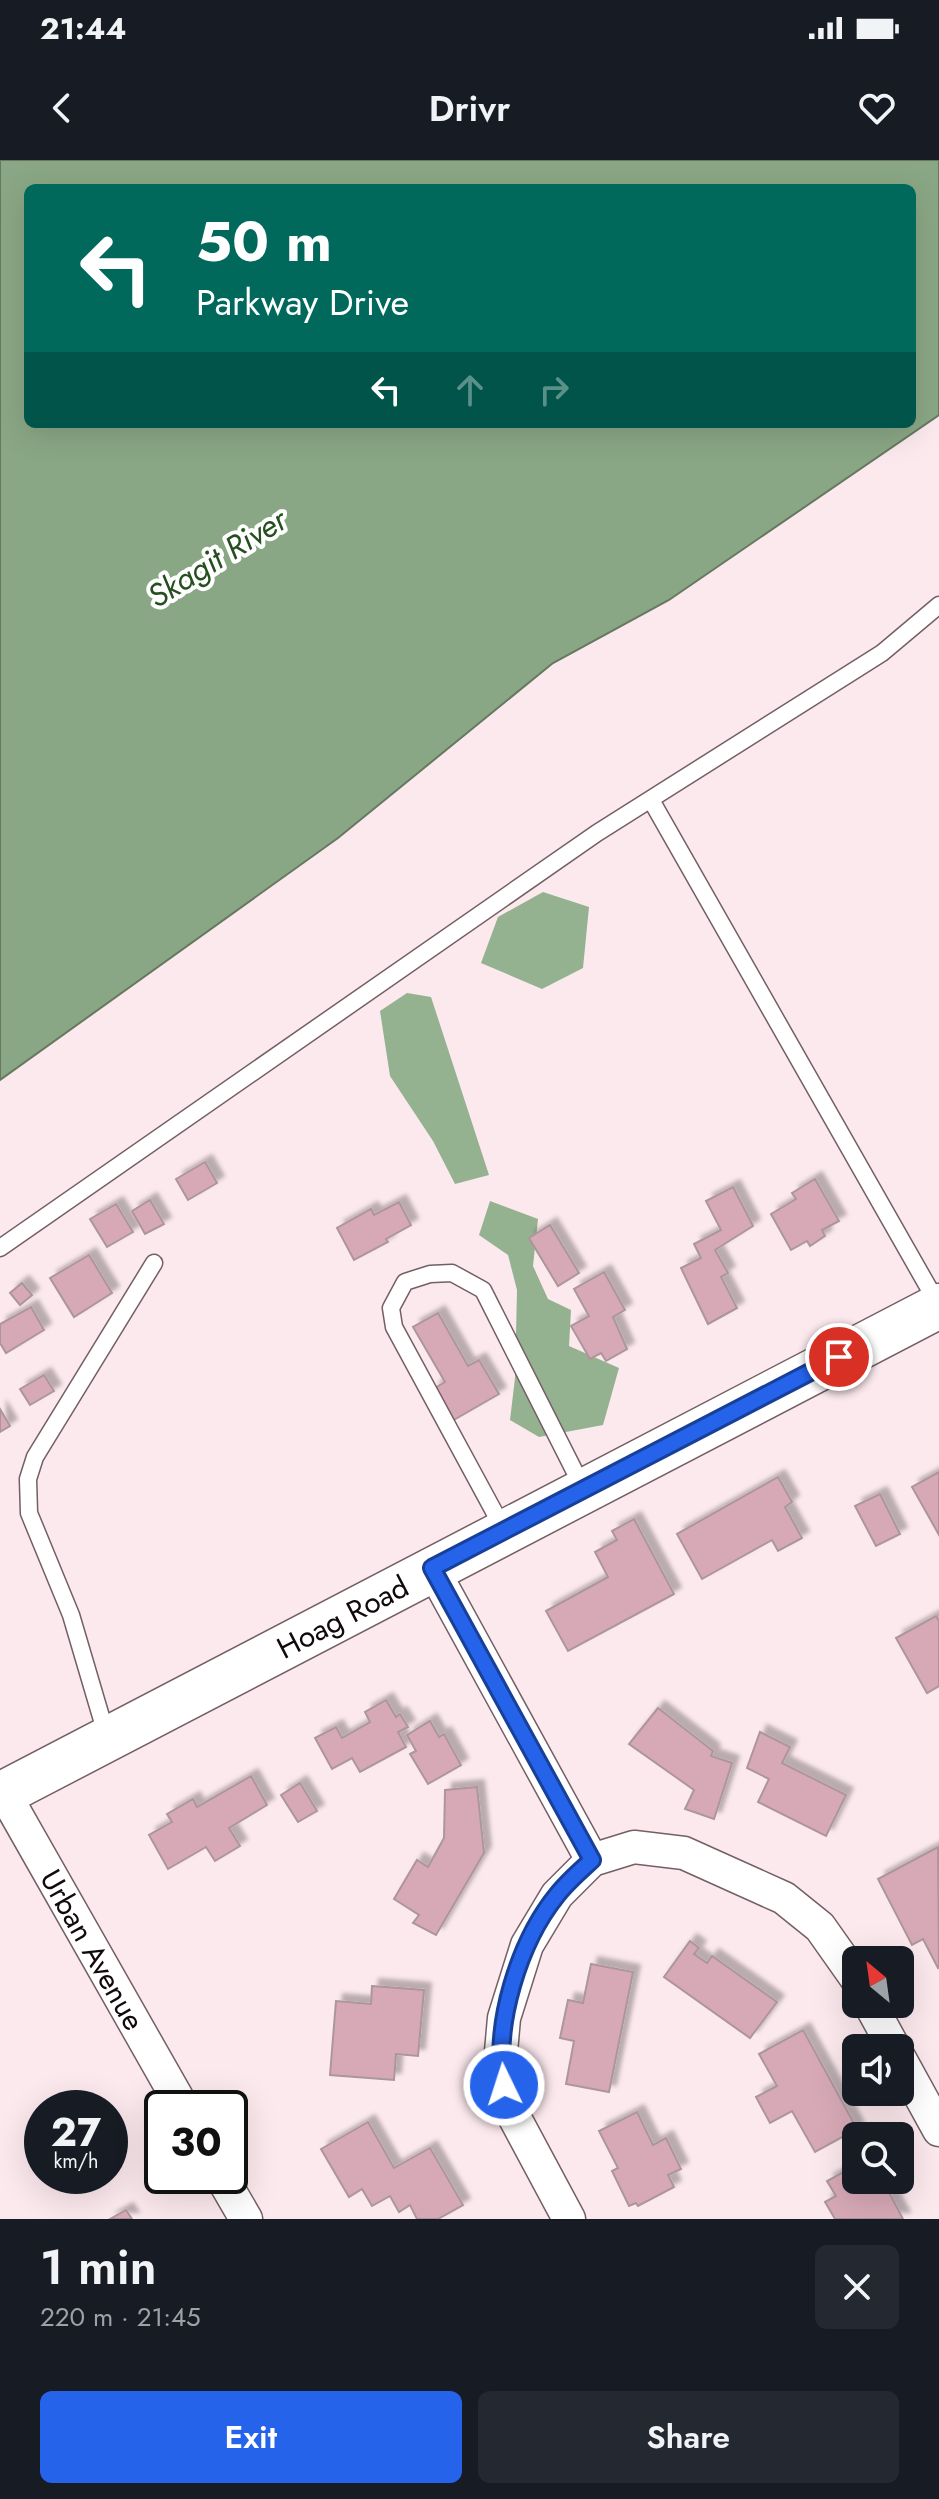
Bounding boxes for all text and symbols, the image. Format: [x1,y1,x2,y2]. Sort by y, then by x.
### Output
text: 21:44 [40,7,127,50]
text: Drivr [429,82,510,134]
icon: back [40,86,84,130]
icon: heart [855,86,899,130]
text: 50 m [196,201,332,282]
icon: left [64,216,168,320]
text: Parkway Drive [196,276,409,328]
icon: left [364,368,408,412]
icon: ahead [448,368,492,412]
icon: right [532,368,576,412]
water label: Skagit River [138,496,298,619]
pin [805,1323,873,1391]
icon: arrive [817,1335,861,1379]
street label: Hoag Road [269,1565,416,1669]
street label: Urban Avenue [30,1861,156,2038]
north arrow [842,1946,914,2018]
map controls [842,1946,914,2194]
button: sound [842,2034,914,2106]
position arrow [462,2043,546,2127]
speed limit sign: 30 [144,2090,248,2194]
text: 27 [51,2103,101,2161]
button: search [842,2122,914,2194]
text: km/h [53,2147,99,2176]
text: 1 min [40,2233,157,2302]
button: close [815,2245,899,2329]
text: 220 m · 21:45 [40,2298,201,2336]
button: Exit [40,2391,462,2483]
button: Share [478,2391,899,2483]

